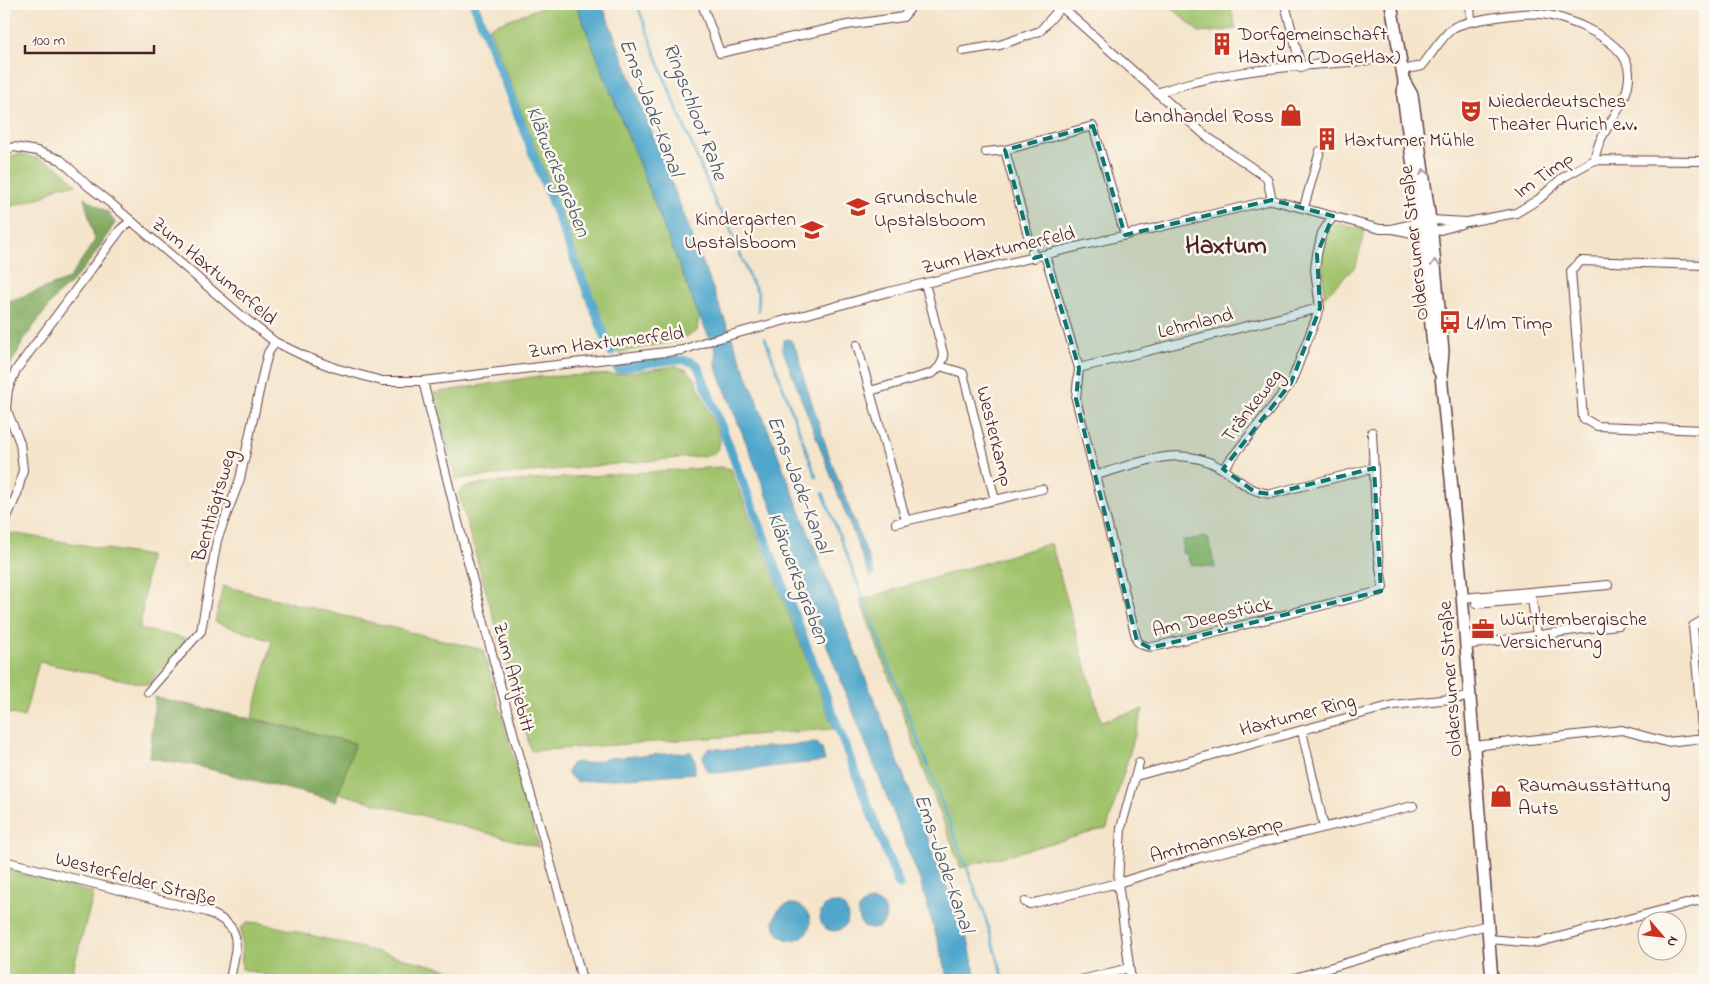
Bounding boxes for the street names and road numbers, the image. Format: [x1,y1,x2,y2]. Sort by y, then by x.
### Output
street label: Im Timp [1509,145,1580,207]
street label: Oldersumer Straße [1393,164,1438,322]
street label: Zum Haxtumerfeld [144,211,283,333]
street label: Zum Haxtumerfeld [919,220,1078,283]
street label: Lehmland [1155,301,1236,348]
street label: Zum Haxtumerfeld [527,320,686,367]
street label: Tränkeweg [1215,363,1291,450]
street label: Westerkamp [967,383,1020,490]
street label: Benthögtsweg [185,446,246,567]
street label: Am Deepstück [1150,591,1276,646]
street label: Oldersumer Straße [1432,600,1471,758]
street label: Zum Antjebitt [484,619,541,736]
street label: Haxtumer Ring [1237,687,1359,747]
street label: Amtmannskamp [1147,809,1287,872]
street label: Westerfelder Straße [52,845,219,916]

